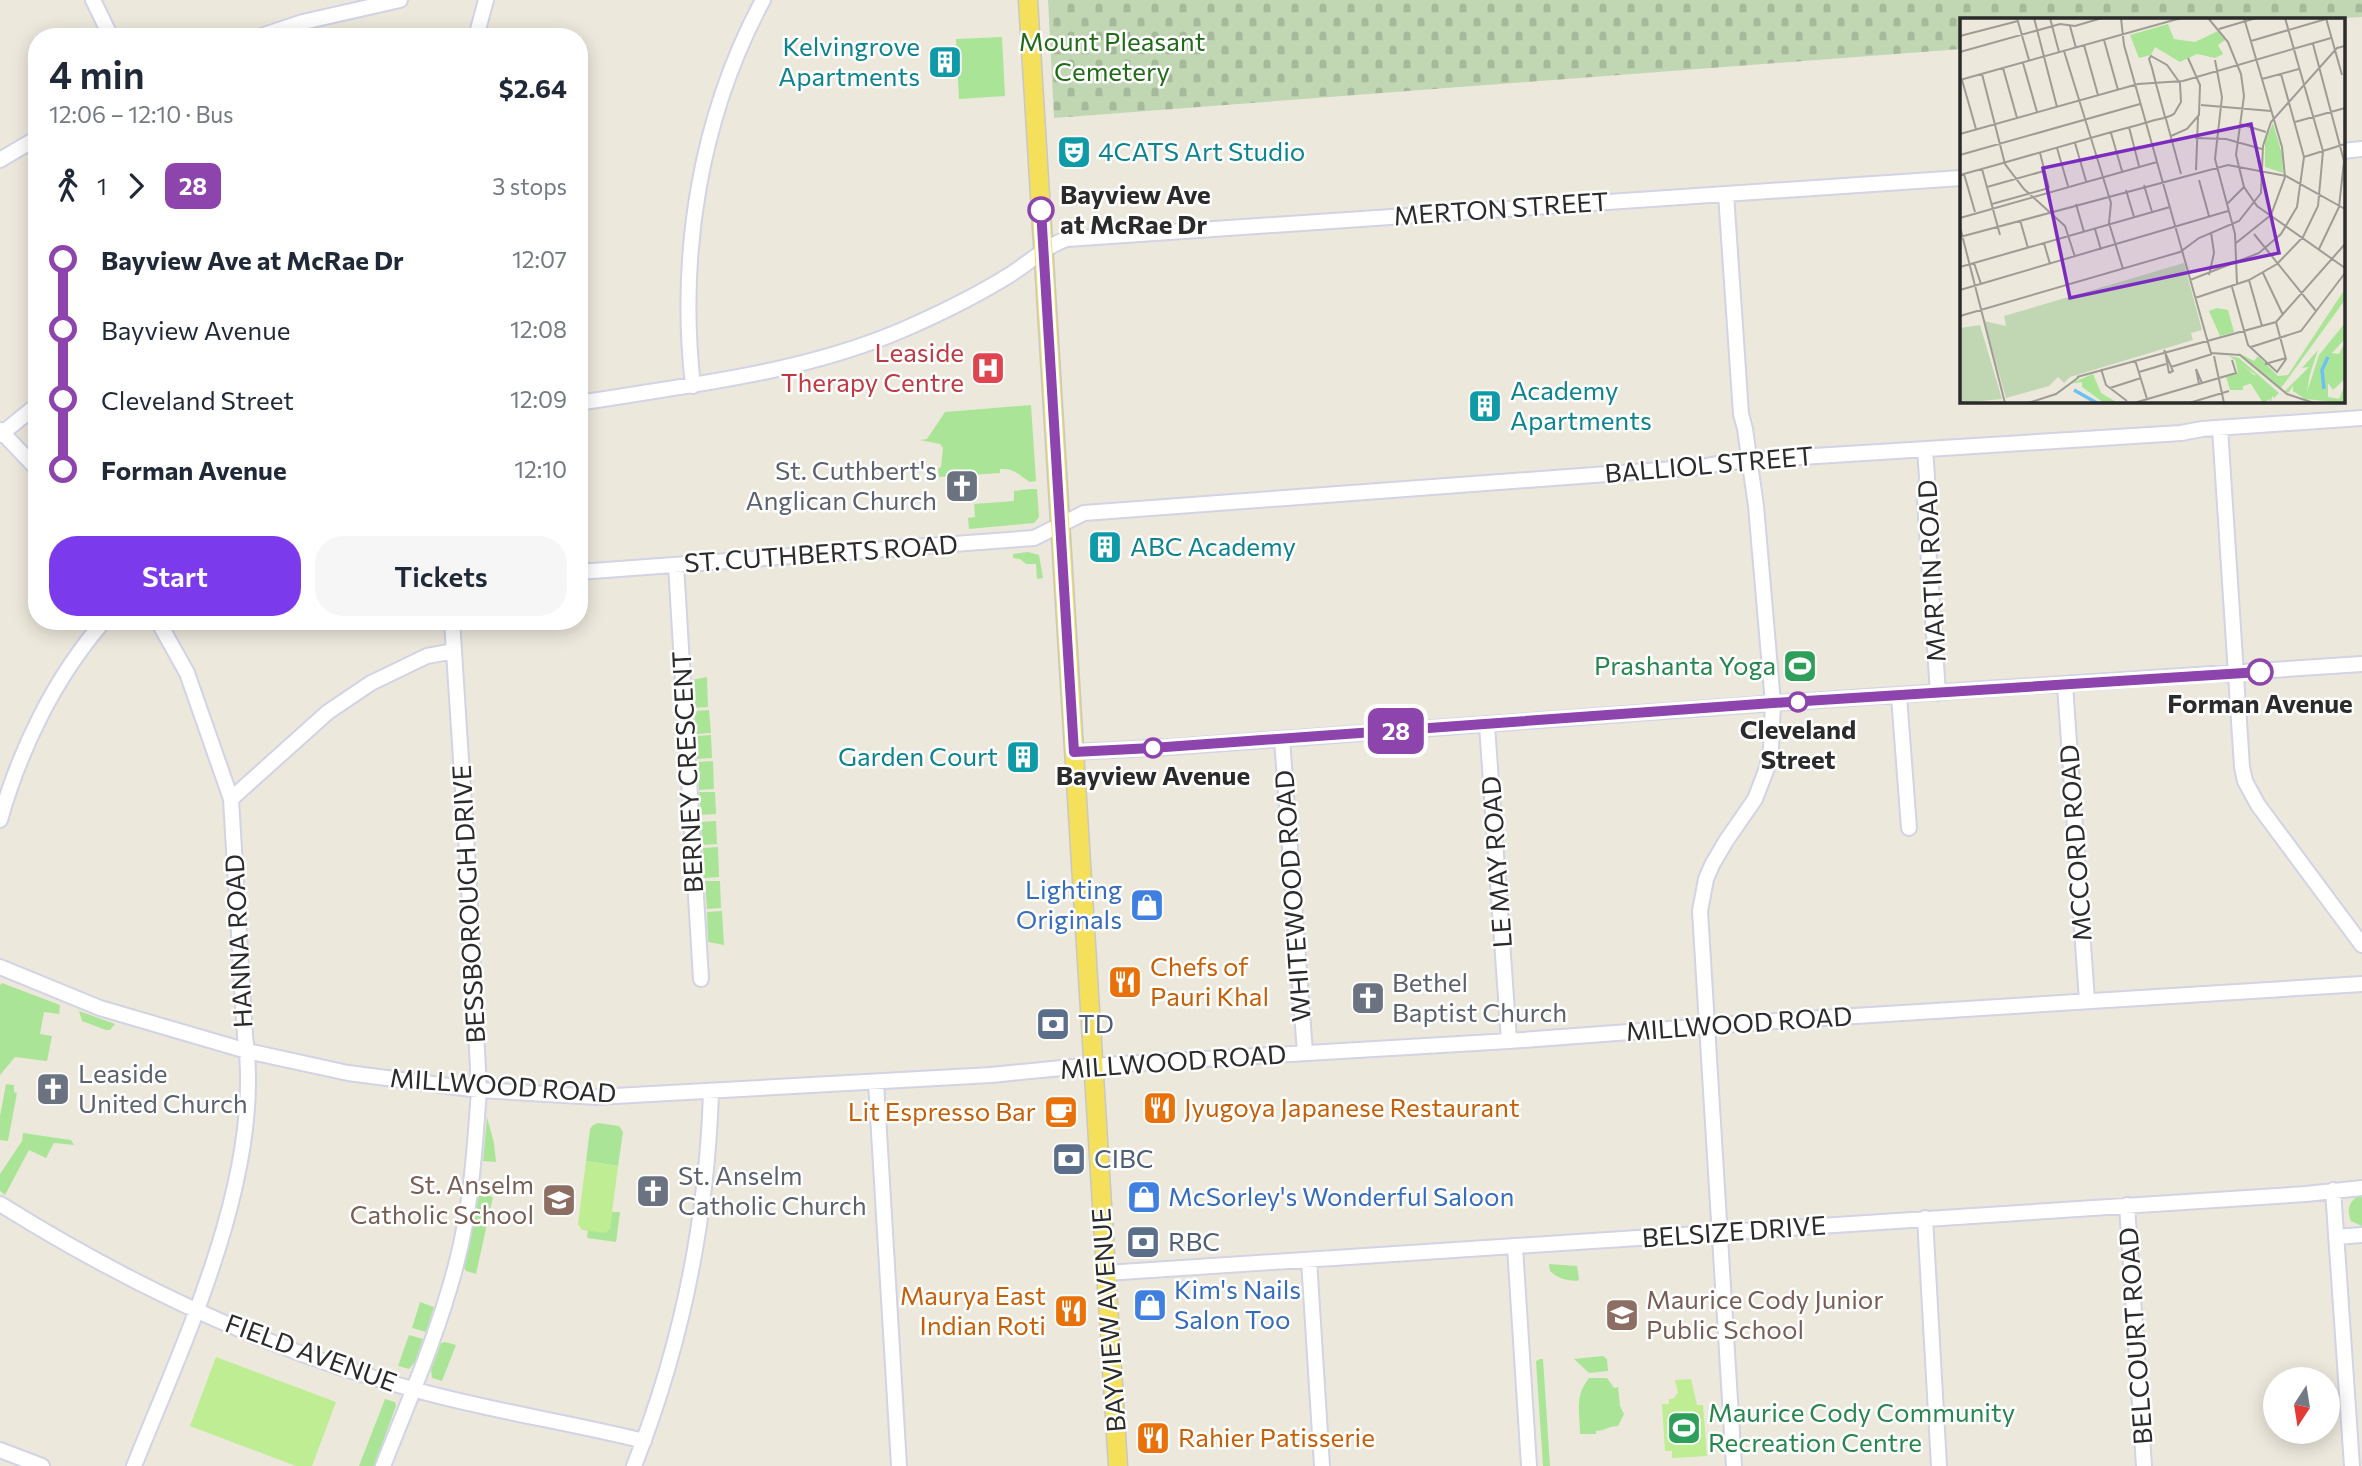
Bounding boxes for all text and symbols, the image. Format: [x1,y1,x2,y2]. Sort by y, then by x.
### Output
inset map [1960,18,2344,402]
park label: Mount Pleasant Cemetery [1019,25,1205,86]
place label: Kelvingrove Apartments [778,30,920,91]
building icon: Kelvingrove Apartments [926,43,964,81]
text: 4 min [49,50,145,97]
text: $2.64 [499,72,567,103]
text: 12:06 – 12:10 · Bus [49,100,234,128]
theatre icon: 4CATS Art Studio [1055,133,1093,171]
place label: 4CATS Art Studio [1098,135,1305,166]
icon: walk [49,167,87,205]
icon: forward [117,167,155,205]
text: 28 [179,171,207,200]
text: 1 [97,172,107,200]
text: 3 stops [492,172,567,200]
place label: Bayview Ave at McRae Dr [1060,178,1211,239]
street label: MERTON STREET [1392,185,1609,230]
marker: Bayview Ave at McRae Dr [1028,197,1054,223]
text: Bayview Ave at McRae Dr [101,244,404,275]
text: 12:07 [512,245,567,273]
text: Bayview Avenue [101,314,290,345]
text: 12:08 [510,315,567,343]
place label: Leaside Therapy Centre [781,336,964,397]
hospital icon: Leaside Therapy Centre [969,349,1007,387]
place label: Academy Apartments [1510,374,1652,435]
text: Cleveland Street [101,384,294,415]
text: 12:09 [510,385,567,413]
building icon: Academy Apartments [1466,387,1504,425]
street label: BALLIOL STREET [1603,439,1814,488]
text: Forman Avenue [101,454,287,485]
place label: St. Cuthbert's Anglican Church [746,454,937,515]
text: 12:10 [514,455,567,483]
church icon: St. Cuthbert's Anglican Church [943,467,981,505]
street label: MARTIN ROAD [1910,479,1951,663]
street label: ST. CUTHBERTS ROAD [683,527,959,578]
building icon: ABC Academy [1086,528,1124,566]
place label: ABC Academy [1130,530,1296,561]
button: Start [49,536,301,616]
button: Tickets [315,536,567,616]
sports icon: Prashanta Yoga [1781,647,1819,685]
place label: Prashanta Yoga [1594,649,1776,680]
street label: BERNEY CRESCENT [665,650,708,894]
marker: Forman Avenue [2247,659,2273,685]
place label: Forman Avenue [2167,687,2353,718]
marker: Cleveland Street [1788,692,1808,712]
line badge: 28 [1364,708,1428,754]
place label: Cleveland Street [1740,713,1856,774]
text: 28 [1382,716,1410,745]
building icon: Garden Court [1004,738,1042,776]
marker: Bayview Avenue [1143,738,1163,758]
place label: Garden Court [838,740,998,771]
street label: MCCORD ROAD [2052,744,2097,943]
place label: Bayview Avenue [1056,759,1250,790]
street label: BESSBOROUGH DRIVE [445,764,490,1044]
street label: WHITEWOOD ROAD [1267,769,1316,1023]
street label: LE MAY ROAD [1474,775,1517,949]
street label: HANNA ROAD [217,853,258,1029]
place label: Lighting Originals [1016,873,1122,934]
shop icon: Lighting Originals [1128,886,1166,924]
place label: Chefs of Pauri Khal [1150,950,1269,1011]
restaurant icon: Chefs of Pauri Khal [1106,963,1144,1001]
place label: Bethel Baptist Church [1392,966,1567,1027]
church icon: Bethel Baptist Church [1349,979,1387,1017]
street label: MILLWOOD ROAD [1625,999,1853,1046]
bank icon: TD [1034,1005,1072,1043]
place label: TD [1078,1007,1114,1038]
street label: MILLWOOD ROAD [1059,1037,1287,1084]
place label: Leaside United Church [78,1057,248,1118]
street label: MILLWOOD ROAD [389,1061,617,1108]
church icon: Leaside United Church [34,1070,72,1108]
restaurant icon: Jyugoya Japanese Restaurant [1141,1089,1179,1127]
place label: Jyugoya Japanese Restaurant [1184,1091,1520,1122]
cafe icon: Lit Espresso Bar [1042,1093,1080,1131]
place label: Lit Espresso Bar [848,1095,1036,1126]
bank icon: CIBC [1050,1140,1088,1178]
place label: CIBC [1094,1142,1154,1173]
place label: St. Anselm Catholic Church [678,1159,867,1220]
place label: St. Anselm Catholic School [350,1168,534,1229]
church icon: St. Anselm Catholic Church [634,1172,672,1210]
shop icon: McSorley's Wonderful Saloon [1125,1178,1163,1216]
place label: McSorley's Wonderful Saloon [1168,1180,1514,1211]
school or university icon: St. Anselm Catholic School [540,1181,578,1219]
street label: BAYVIEW AVENUE [1084,1207,1131,1433]
street label: BELSIZE DRIVE [1641,1209,1827,1252]
bank icon: RBC [1124,1223,1162,1261]
place label: RBC [1168,1225,1220,1256]
street label: BELCOURT ROAD [2111,1226,2158,1446]
place label: Kim's Nails Salon Too [1174,1273,1301,1334]
place label: Maurya East Indian Roti [900,1279,1046,1340]
place label: Maurice Cody Junior Public School [1646,1283,1884,1344]
shop icon: Kim's Nails Salon Too [1131,1286,1169,1324]
restaurant icon: Maurya East Indian Roti [1052,1292,1090,1330]
school or university icon: Maurice Cody Junior Public School [1603,1296,1641,1334]
street label: FIELD AVENUE [222,1306,401,1397]
north arrow [2263,1367,2340,1444]
map controls [2263,1367,2340,1444]
place label: Maurice Cody Community Recreation Centre [1708,1396,2015,1457]
sports icon: Maurice Cody Community Recreation Centre [1665,1409,1703,1447]
restaurant icon: Rahier Patisserie [1134,1419,1172,1457]
place label: Rahier Patisserie [1178,1421,1375,1452]

